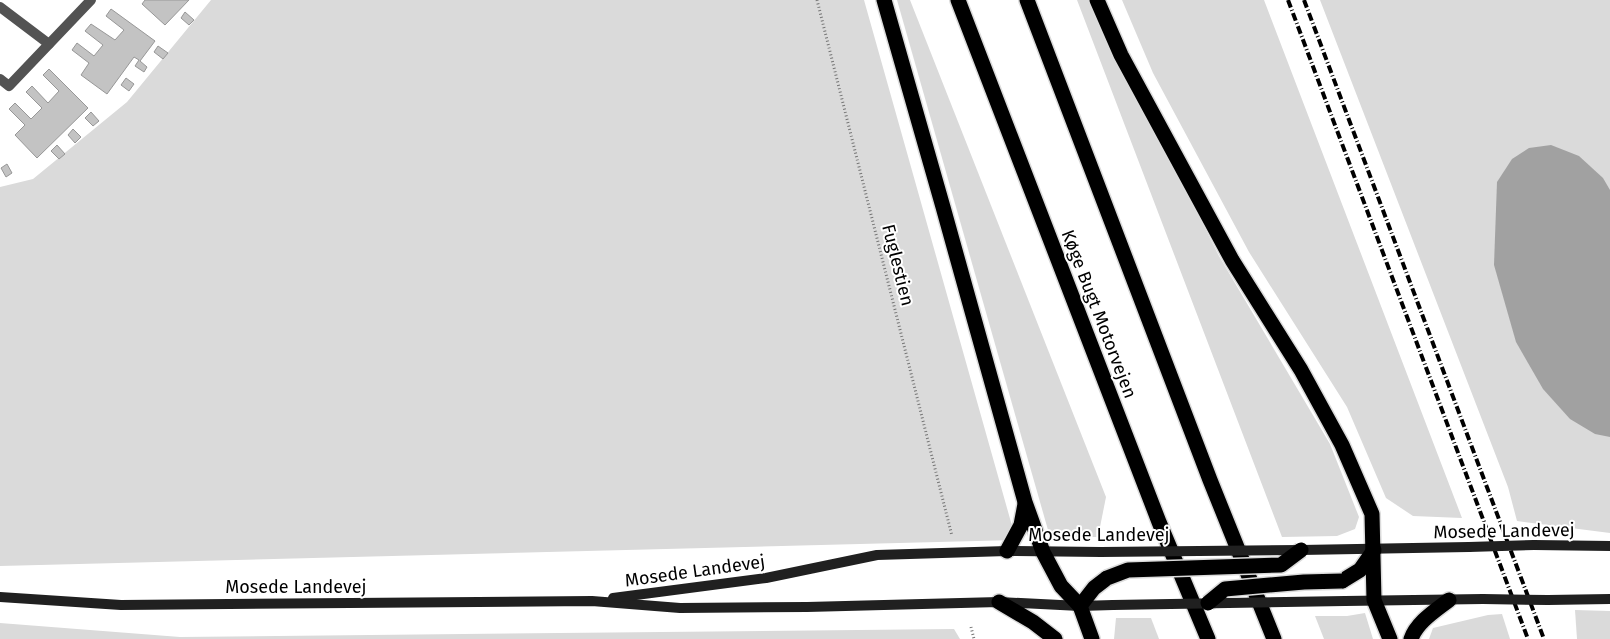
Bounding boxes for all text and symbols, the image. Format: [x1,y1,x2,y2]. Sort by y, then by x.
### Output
street label: Fuglestien [877,222,919,308]
street label: Køge Bugt Motorvejen [1057,227,1141,401]
street label: Mosede Landevej [1433,519,1575,543]
street label: Mosede Landevej [1028,524,1170,546]
street label: Mosede Landevej [623,550,767,592]
street label: Mosede Landevej [225,576,367,598]

